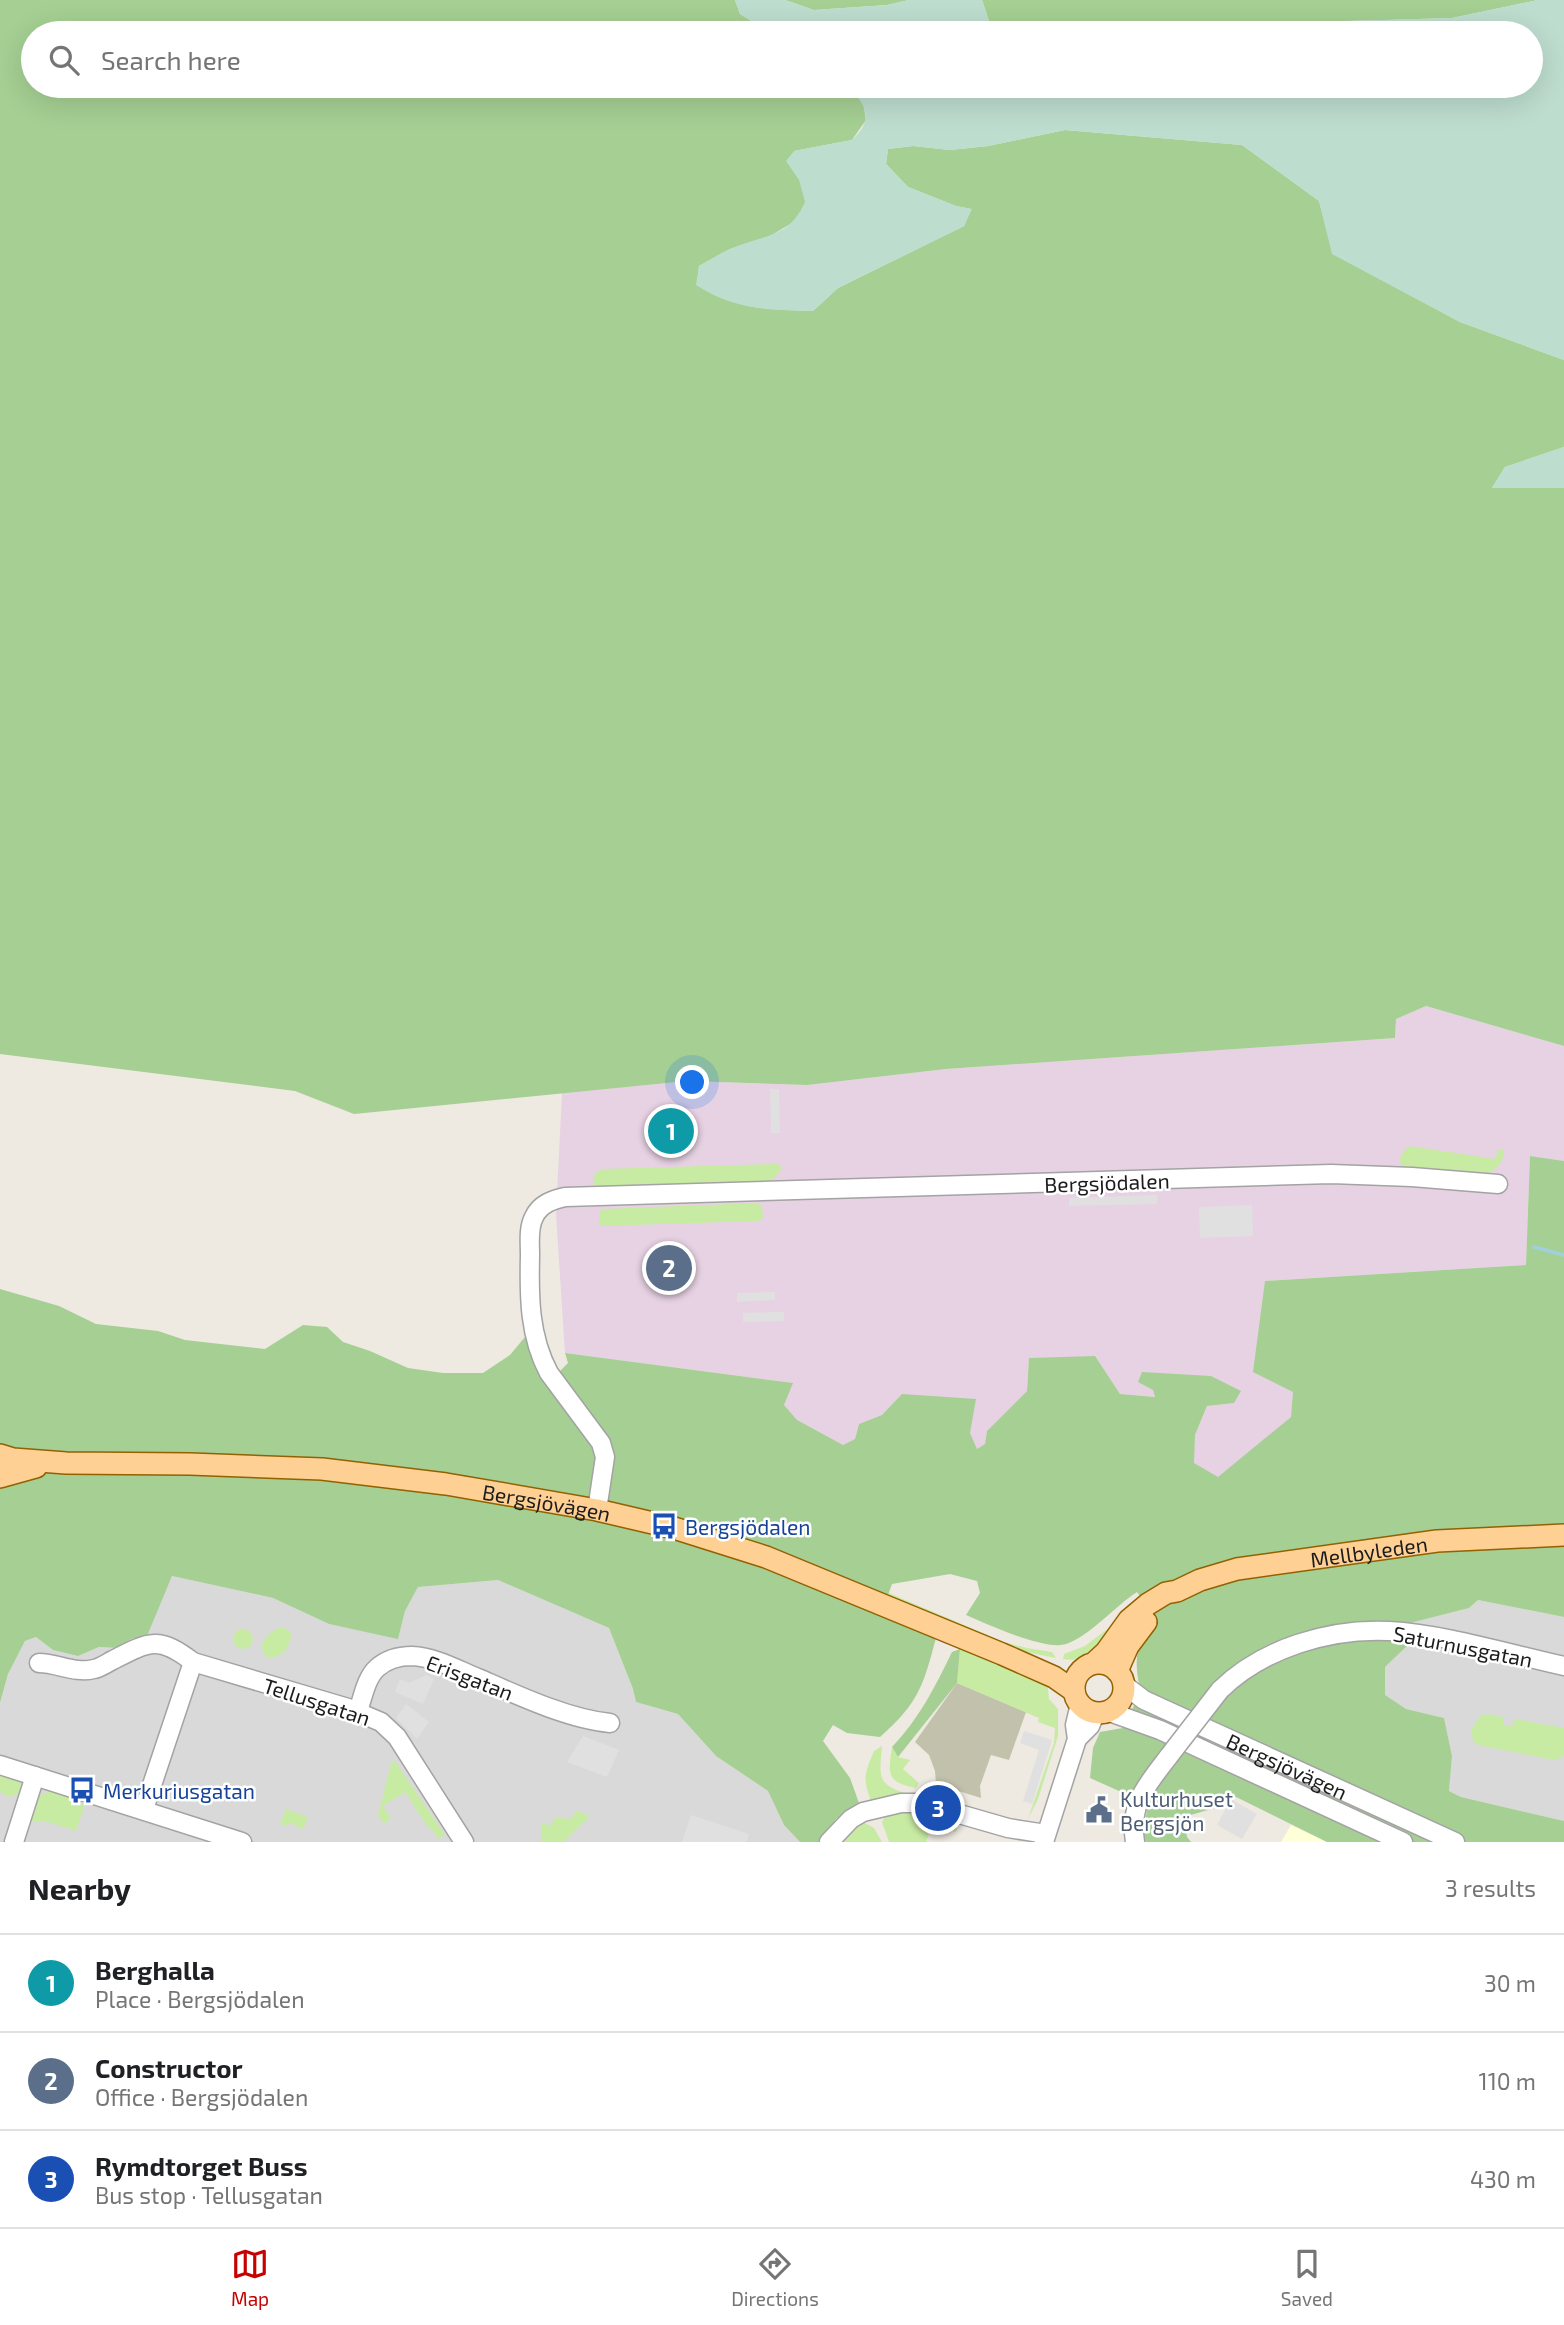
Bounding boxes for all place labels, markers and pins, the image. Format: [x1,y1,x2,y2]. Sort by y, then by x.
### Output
pin: 1 [648,1105,694,1157]
pin: 2 [646,1242,692,1294]
bus stop icon: Bergsjödalen [649,1511,679,1541]
place label: Bergsjödalen [685,1514,810,1540]
bus stop icon: Merkuriusgatan [67,1775,97,1805]
place label: Merkuriusgatan [103,1778,255,1803]
pin: 3 [915,1782,961,1834]
place label: Kulturhuset Bergsjön [1120,1786,1233,1836]
public building icon: Kulturhuset Bergsjön [1084,1795,1114,1825]

